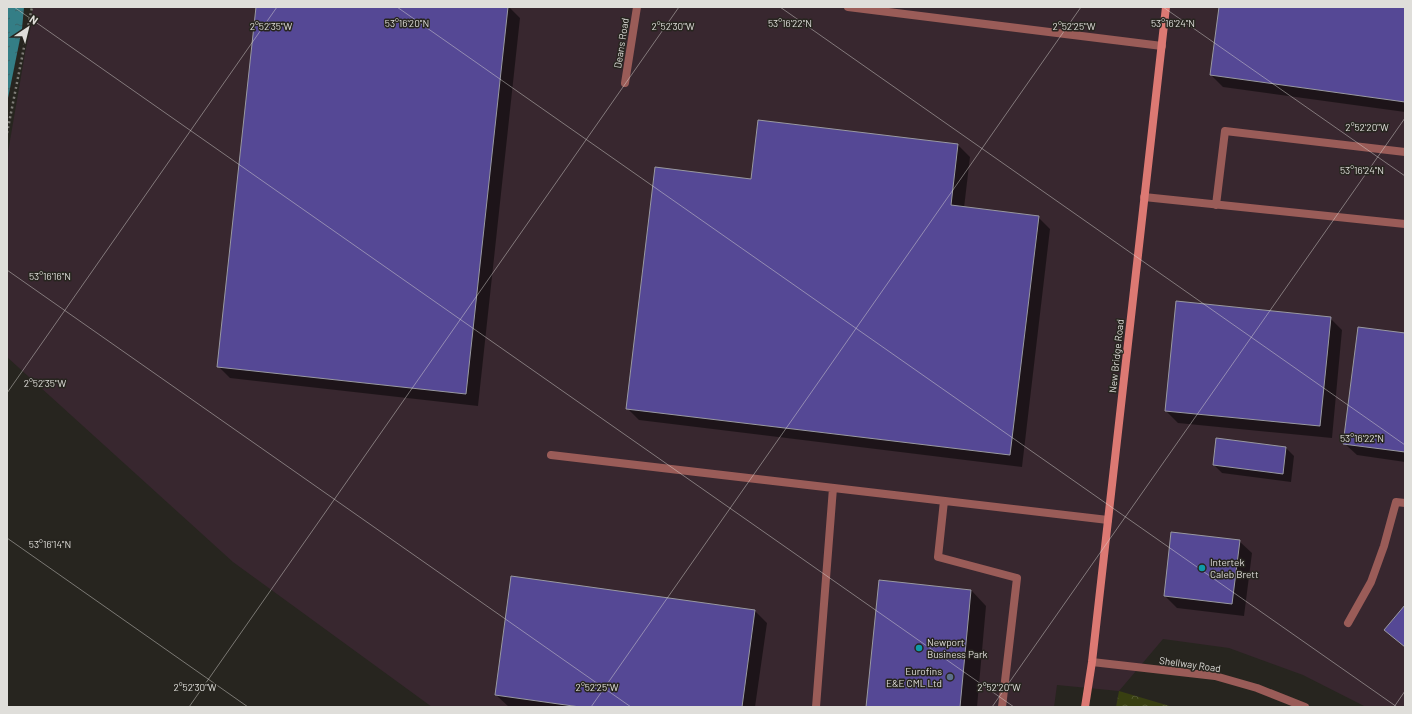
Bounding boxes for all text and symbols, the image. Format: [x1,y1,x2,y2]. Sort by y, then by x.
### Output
north arrow [8,8,48,48]
text: N [27,12,41,27]
text: 53°16'20"N [385,17,429,29]
street label: Deans Road [611,17,631,69]
text: 53°16'22"N [768,17,812,29]
text: 53°16'24"N [1151,17,1195,29]
text: 2°52'35"W [250,20,293,32]
text: 2°52'30"W [651,20,695,32]
text: 2°52'25"W [1053,20,1096,32]
text: 2°52'20"W [1345,121,1389,133]
text: 53°16'24"N [1340,164,1384,176]
text: 53°16'16"N [29,270,71,282]
street label: New Bridge Road [1106,319,1126,393]
text: 2°52'35"W [24,377,67,389]
text: 53°16'22"N [1340,432,1384,444]
text: 53°16'14"N [29,538,71,550]
place label: Intertek Caleb Brett [1210,556,1259,580]
marker: Intertek Caleb Brett [1197,563,1207,573]
place label: Newport Business Park [927,636,988,660]
marker: Newport Business Park [914,643,924,653]
street label: Shellway Road [1158,654,1222,674]
place label: Eurofins E&E CML Ltd [886,665,942,689]
marker: Eurofins E&E CML Ltd [945,672,955,682]
text: 2°52'30"W [173,681,217,693]
text: 2°52'25"W [576,681,619,693]
text: 2°52'20"W [977,681,1021,693]

